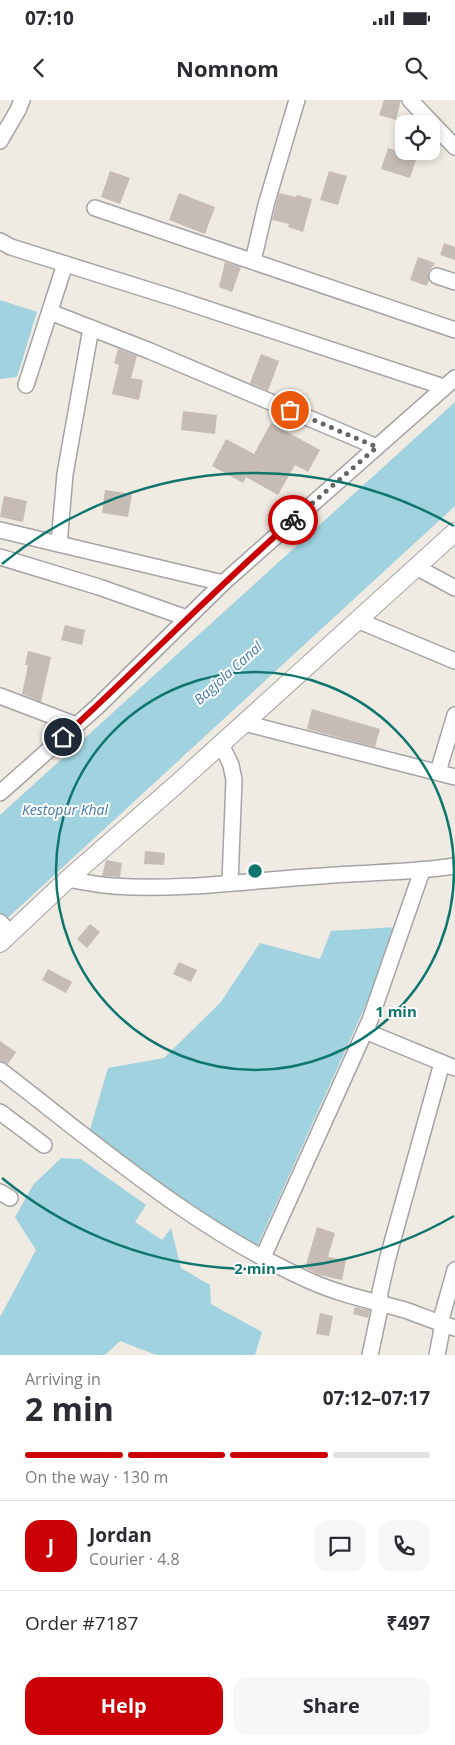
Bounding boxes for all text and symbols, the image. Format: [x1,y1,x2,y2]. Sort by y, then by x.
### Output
text: 07:10 [25,5,74,31]
text: Nomnom [176,53,279,83]
icon: back [25,54,53,82]
icon: search [402,54,430,82]
map controls [395,115,440,160]
button: locate [395,115,440,160]
pin [269,389,311,431]
icon: bag [276,396,304,424]
courier [268,495,318,545]
icon: bike [279,506,307,534]
water label: Bagjola Canal [189,637,266,708]
pin [42,716,84,758]
icon: home [49,723,77,751]
water label: Kestopur Khal [22,800,108,819]
centre of rings [246,862,264,880]
text: 1 min [375,1001,417,1021]
text: 2 min [234,1258,276,1278]
text: Arriving in [25,1368,101,1390]
text: 07:12–07:17 [323,1385,430,1411]
text: 2 min [25,1387,114,1430]
text: On the way · 130 m [25,1466,168,1488]
button: chat [314,1520,366,1572]
button: phone [378,1520,430,1572]
text: Jordan [89,1522,152,1548]
text: J [48,1533,54,1559]
text: Courier · 4.8 [89,1548,180,1570]
text: Order #7187 [25,1610,138,1636]
text: ₹497 [387,1610,430,1636]
button: Help [25,1677,223,1735]
button: Share [233,1677,430,1735]

